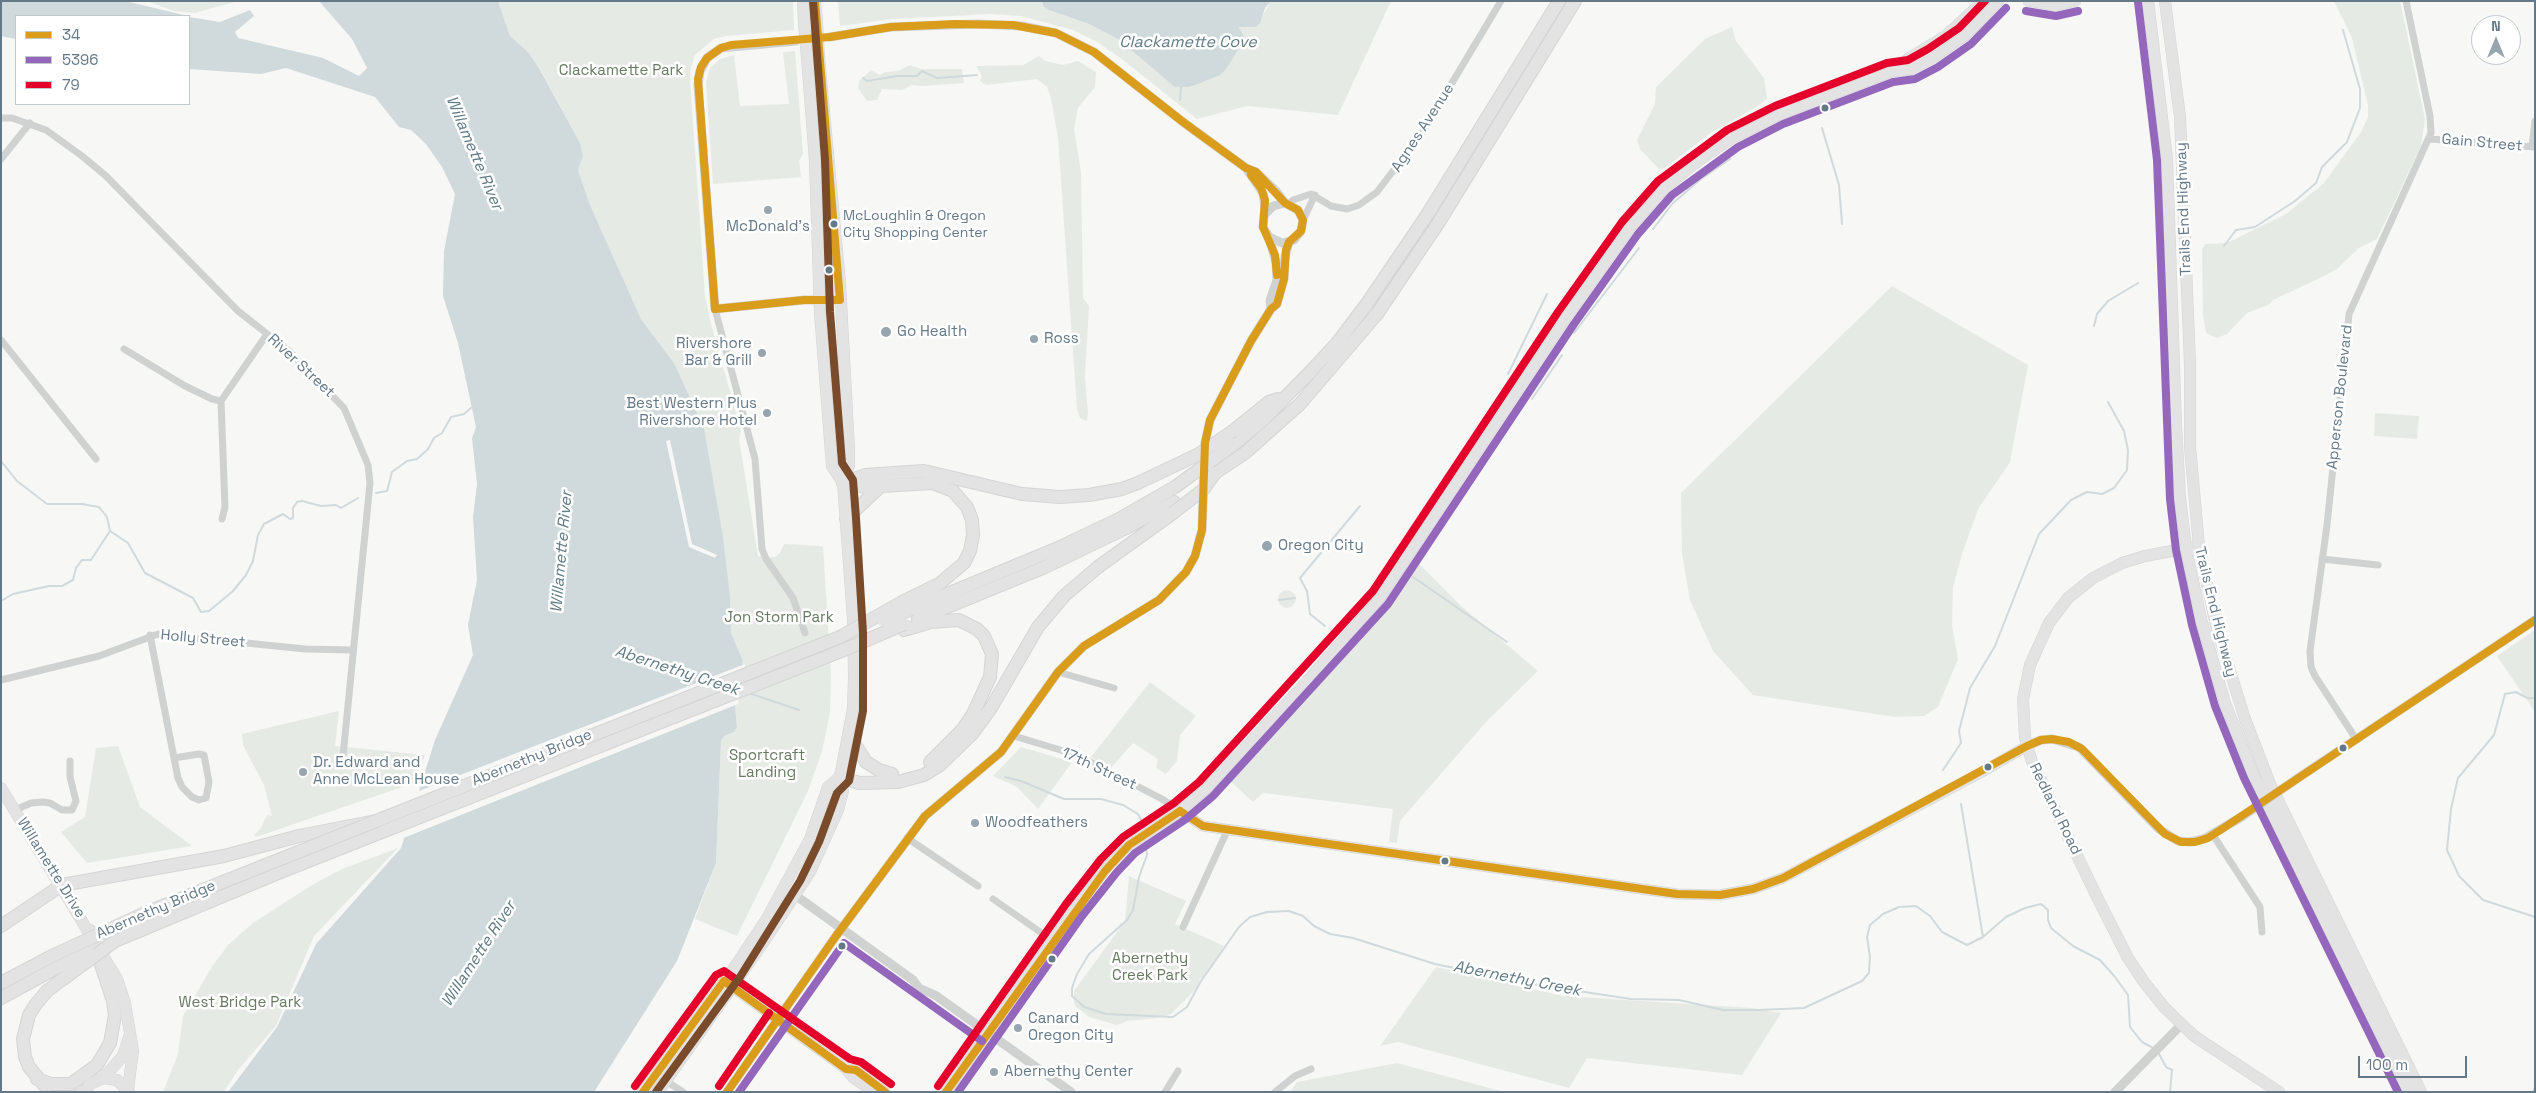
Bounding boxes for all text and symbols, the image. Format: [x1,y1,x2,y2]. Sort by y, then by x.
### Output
legend [15,15,190,105]
north arrow [2471,15,2521,65]
text: N [2491,17,2501,35]
text: 34 [62,25,80,44]
water label: Clackamette Cove [1119,33,1257,53]
text: 5396 [62,50,98,69]
park label: Clackamette Park [559,62,683,80]
text: 79 [62,75,80,94]
street label: Agnes Avenue [1388,80,1458,176]
water label: Willamette River [441,93,507,213]
unlabelled marker [1820,103,1830,113]
street label: Gain Street [2441,131,2523,155]
street label: Trails End Highway [2173,142,2195,276]
marker: McDonald's [762,204,774,216]
place label: McLoughlin & Oregon City Shopping Center [843,208,988,240]
place label: McDonald's [726,218,810,236]
marker: McLoughlin & Oregon City Shopping Center [829,219,839,229]
unlabelled marker [824,265,834,275]
place label: Go Health [897,323,967,341]
street label: Apperson Boulevard [2323,324,2357,470]
marker: Go Health [879,325,893,339]
street label: River Street [264,330,338,402]
place label: Ross [1044,330,1079,348]
marker: Ross [1028,333,1040,345]
place label: Rivershore Bar & Grill [676,335,752,370]
marker: Rivershore Bar & Grill [756,347,768,359]
place label: Best Western Plus Rivershore Hotel [626,395,757,430]
marker: Best Western Plus Rivershore Hotel [761,407,773,419]
water label: Willamette River [547,490,577,614]
place label: Oregon City [1278,537,1364,555]
marker: Oregon City [1260,539,1274,553]
street label: Trails End Highway [2190,545,2240,679]
park label: Jon Storm Park [724,609,834,627]
street label: Holly Street [160,626,246,652]
water label: Abernethy Creek [613,642,741,700]
street label: Abernethy Bridge [469,726,595,790]
unlabelled marker [2338,743,2348,753]
street label: 17th Street [1059,744,1139,794]
park label: Sportcraft Landing [729,747,805,782]
place label: Dr. Edward and Anne McLean House [313,754,459,789]
street label: Redland Road [2025,760,2085,858]
unlabelled marker [1983,762,1993,772]
marker: Dr. Edward and Anne McLean House [297,766,309,778]
street label: Willamette Drive [13,814,89,922]
place label: Woodfeathers [985,814,1088,832]
marker: Woodfeathers [969,817,981,829]
unlabelled marker [1440,856,1450,866]
street label: Abernethy Bridge [94,877,218,943]
water label: Willamette River [438,898,520,1010]
unlabelled marker [837,941,847,951]
park label: Abernethy Creek Park [1112,950,1188,985]
unlabelled marker [1047,954,1057,964]
water label: Abernethy Creek [1452,957,1582,1001]
park label: West Bridge Park [179,994,301,1012]
place label: Canard Oregon City [1028,1010,1114,1045]
marker: Canard Oregon City [1012,1022,1024,1034]
scale bar [2361,1046,2470,1078]
text: 100 m [2366,1055,2408,1074]
place label: Abernethy Center [1004,1063,1133,1081]
marker: Abernethy Center [988,1066,1000,1078]

